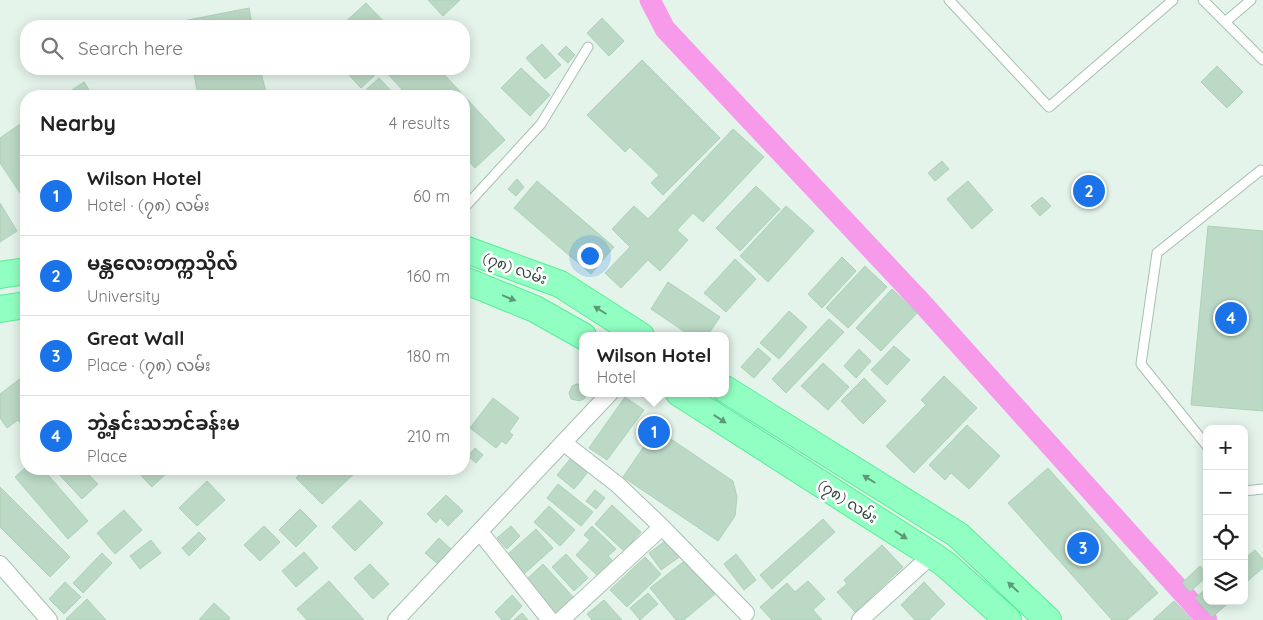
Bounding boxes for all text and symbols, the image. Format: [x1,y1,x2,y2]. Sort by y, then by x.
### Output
search box [20,20,470,75]
icon: search [38,34,66,62]
text: Search here [78,36,183,60]
text: Nearby [40,110,116,136]
text: 4 results [389,113,450,133]
text: Wilson Hotel [87,166,202,190]
pin: 2 [1073,172,1105,210]
text: 1 [53,186,59,206]
text: 60 m [413,186,450,206]
text: Hotel · (၇၈) လမ်း [87,195,210,215]
your location [577,243,603,269]
street label: (၇၈) လမ်း [479,248,550,291]
text: မန္တလေးတက္ကသိုလ် [87,251,238,275]
text: 2 [51,266,61,286]
text: 160 m [407,266,450,286]
text: University [87,286,160,306]
one-way arrow [502,295,516,303]
pin: 4 [1215,299,1247,337]
one-way arrow [593,305,607,314]
text: Great Wall [87,326,184,350]
popup [579,332,729,397]
text: Wilson Hotel [597,343,711,367]
text: 3 [52,346,60,366]
text: 180 m [407,346,450,366]
text: Place · (၇၈) လမ်း [87,355,211,375]
text: Hotel [597,367,636,387]
text: ဘွဲ့နှင်းသဘင်ခန်းမ [87,411,240,435]
pin: 1 [638,413,670,451]
one-way arrow [714,415,727,424]
map controls [1203,425,1248,605]
button: + [1203,425,1248,470]
text: 4 [51,426,61,446]
text: 210 m [407,426,450,446]
text: Place [87,446,127,466]
button: − [1203,470,1248,515]
street label: (၇၈) လမ်း [813,475,881,530]
one-way arrow [863,475,876,484]
button: locate [1203,515,1248,560]
pin: 3 [1067,529,1099,567]
one-way arrow [895,530,908,540]
button: layers [1203,560,1248,605]
one-way arrow [1007,581,1019,593]

